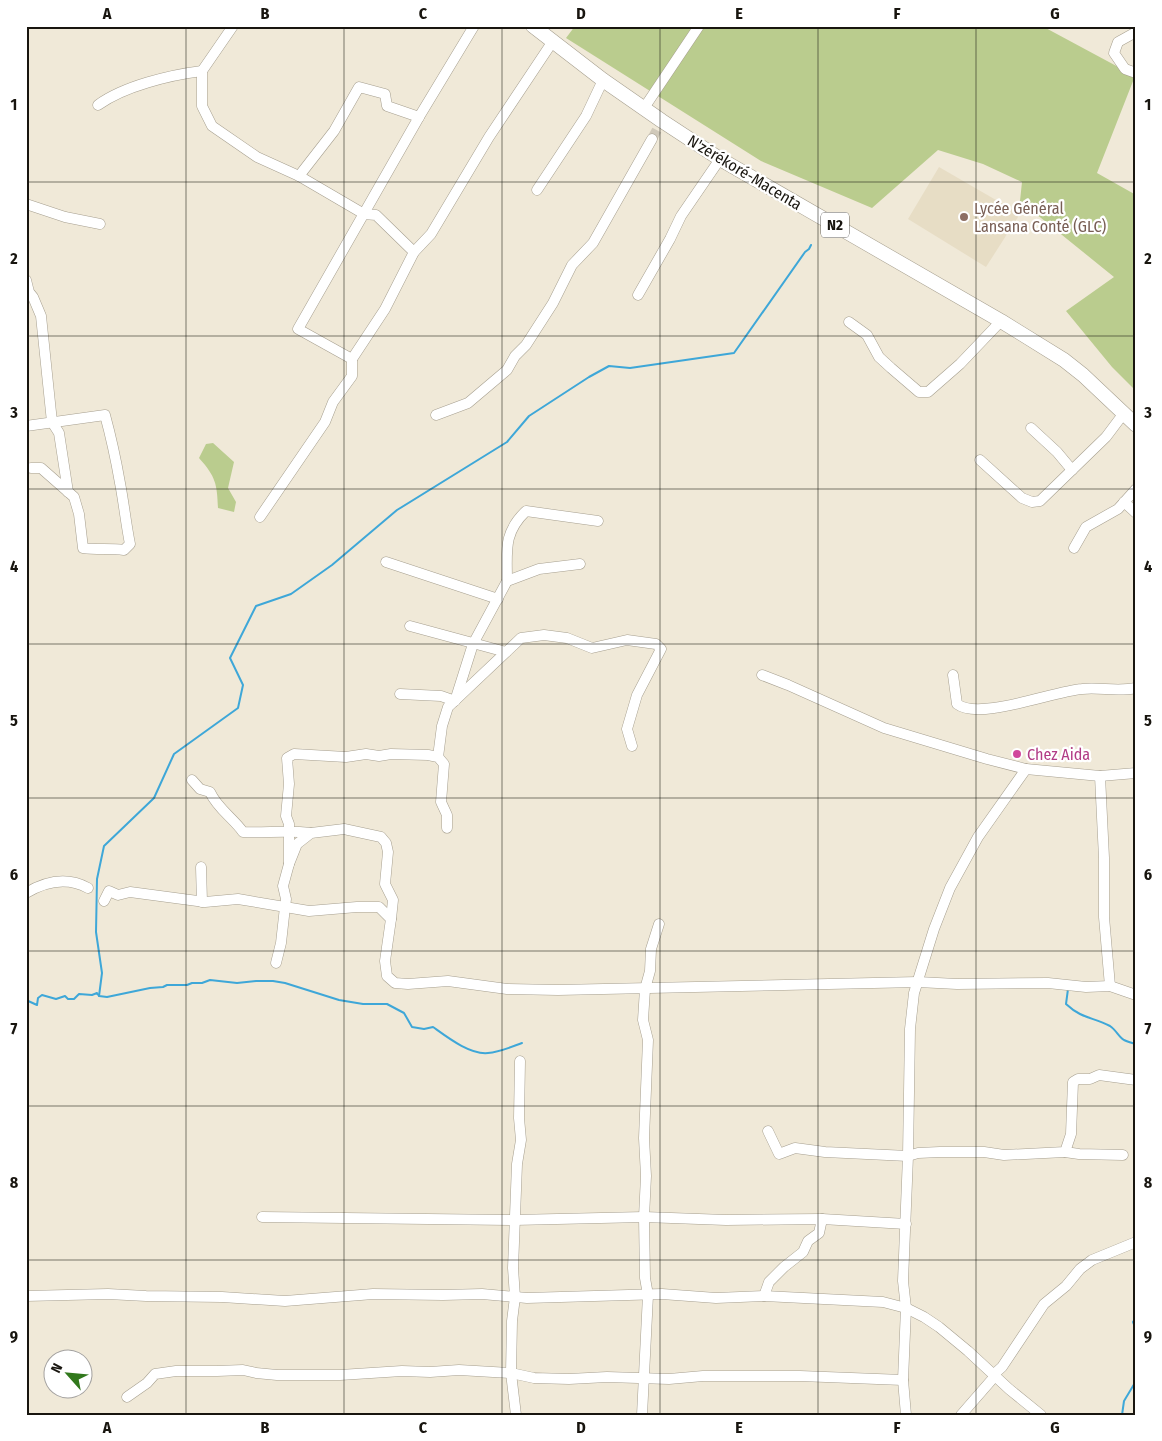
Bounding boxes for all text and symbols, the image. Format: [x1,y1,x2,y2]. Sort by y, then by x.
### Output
text: A [102,4,112,23]
text: B [261,4,270,23]
text: C [419,4,428,23]
text: D [576,4,586,23]
text: E [735,4,743,23]
text: F [893,4,901,23]
text: G [1050,4,1060,23]
text: 1 [11,95,17,114]
text: 1 [1145,95,1151,114]
street label: N'zérékoré-Macenta [684,131,805,214]
place label: Lycée Général Lansana Conté (GLC) [974,199,1107,236]
marker: Lycée Général Lansana Conté (GLC) [958,211,970,223]
road number: N2 [821,212,849,238]
text: 2 [9,249,18,268]
text: 2 [1143,249,1152,268]
text: 3 [9,403,18,422]
text: 3 [1143,403,1152,422]
text: 4 [10,557,18,576]
text: 4 [1144,557,1152,576]
text: 5 [10,711,18,730]
text: 5 [1144,711,1152,730]
place label: Chez Aida [1027,745,1090,764]
marker: Chez Aida [1011,748,1023,760]
text: 6 [10,865,18,884]
text: 6 [1144,865,1152,884]
text: 7 [11,1019,18,1038]
text: 7 [1145,1019,1152,1038]
text: 8 [10,1173,19,1192]
text: 8 [1144,1173,1153,1192]
text: 9 [10,1327,18,1346]
text: 9 [1144,1327,1152,1346]
north arrow [42,1348,92,1398]
text: N [47,1361,66,1376]
text: A [102,1418,112,1437]
text: B [261,1418,270,1437]
text: C [419,1418,428,1437]
text: D [576,1418,586,1437]
text: E [735,1418,743,1437]
text: F [893,1418,901,1437]
text: G [1050,1418,1060,1437]

